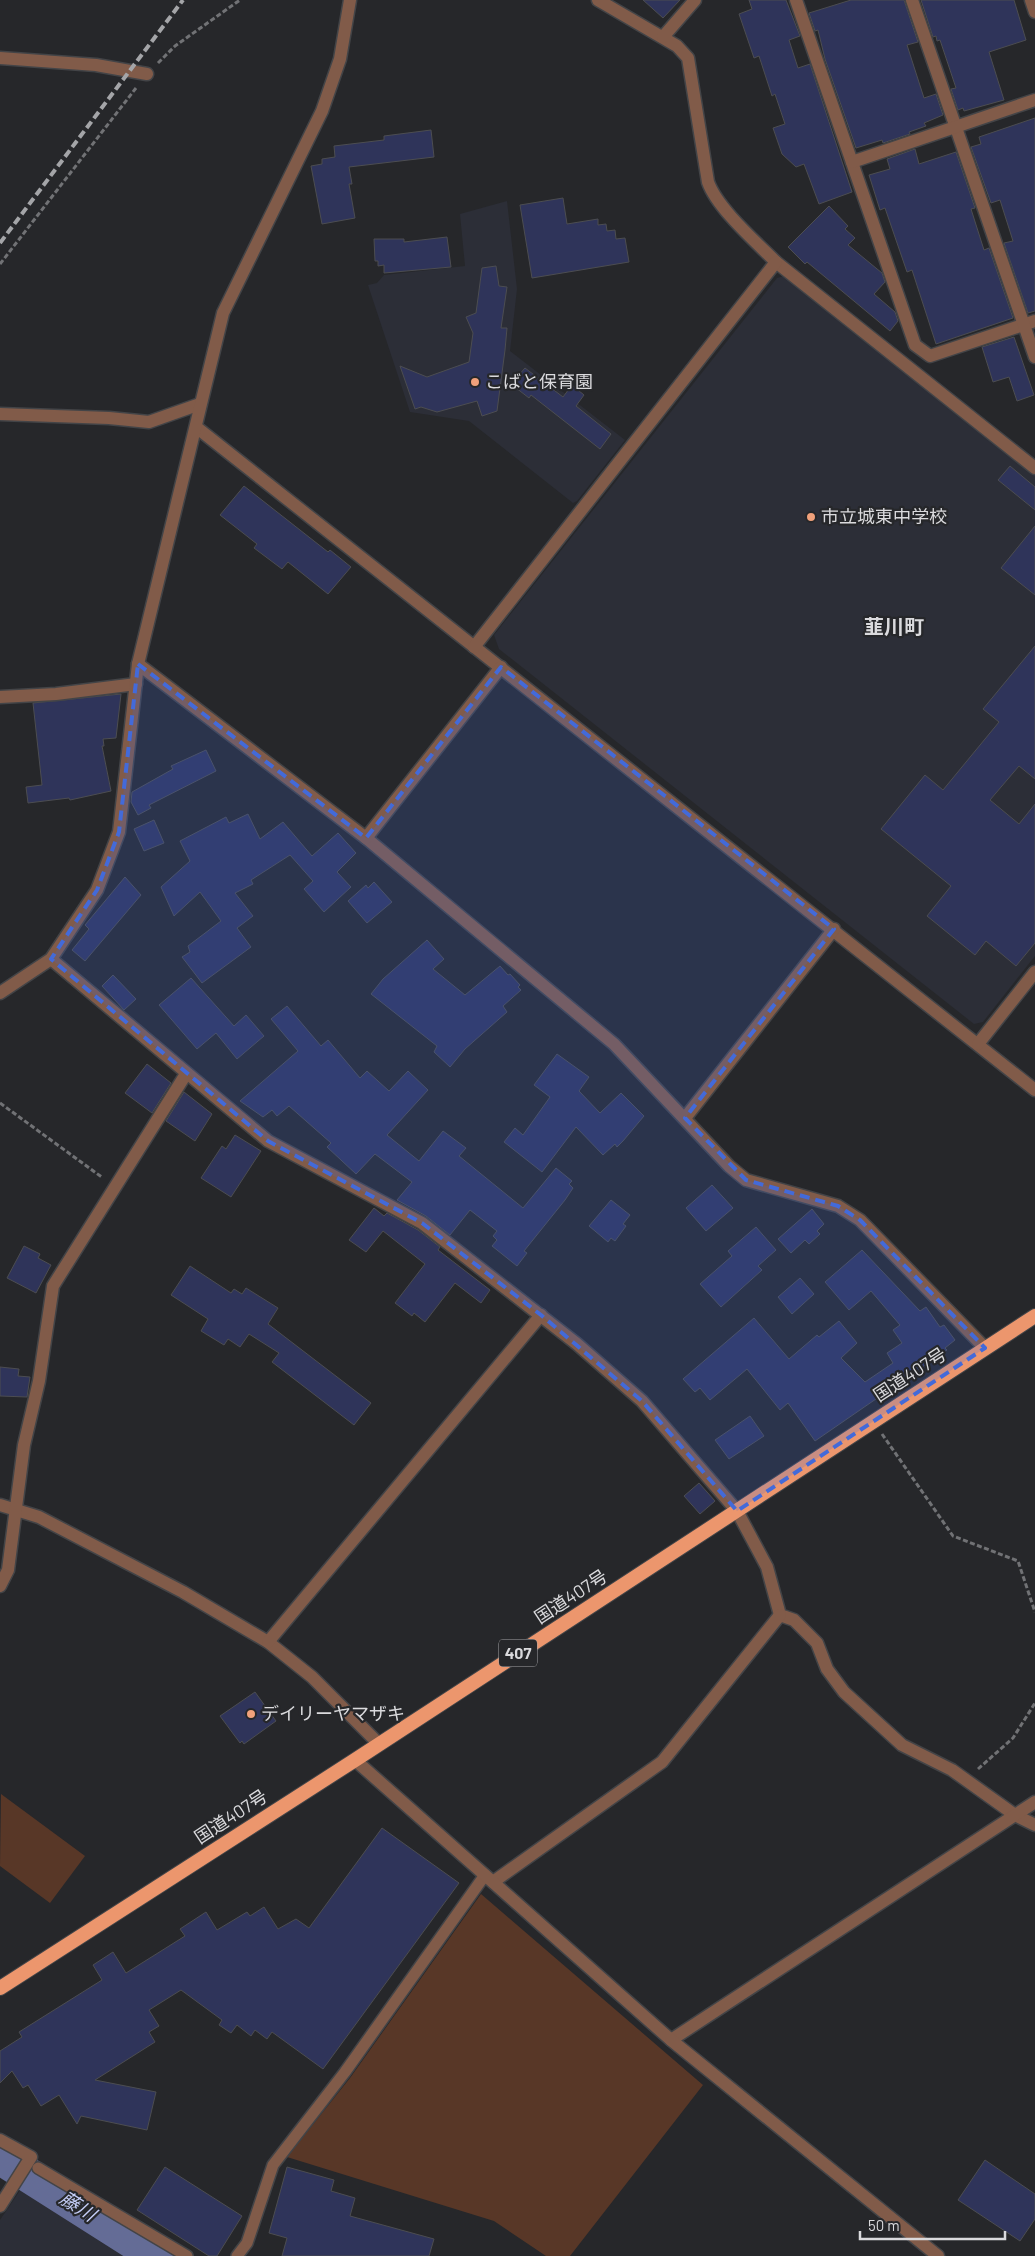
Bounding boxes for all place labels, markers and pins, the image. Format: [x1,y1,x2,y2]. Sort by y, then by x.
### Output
place label: こばと保育園 [485,370,593,392]
marker: こばと保育園 [469,376,481,388]
place label: 市立城東中学校 [821,505,947,527]
marker: 市立城東中学校 [805,511,817,523]
place label: デイリーヤマザキ [261,1702,405,1724]
marker: デイリーヤマザキ [245,1708,257,1720]

